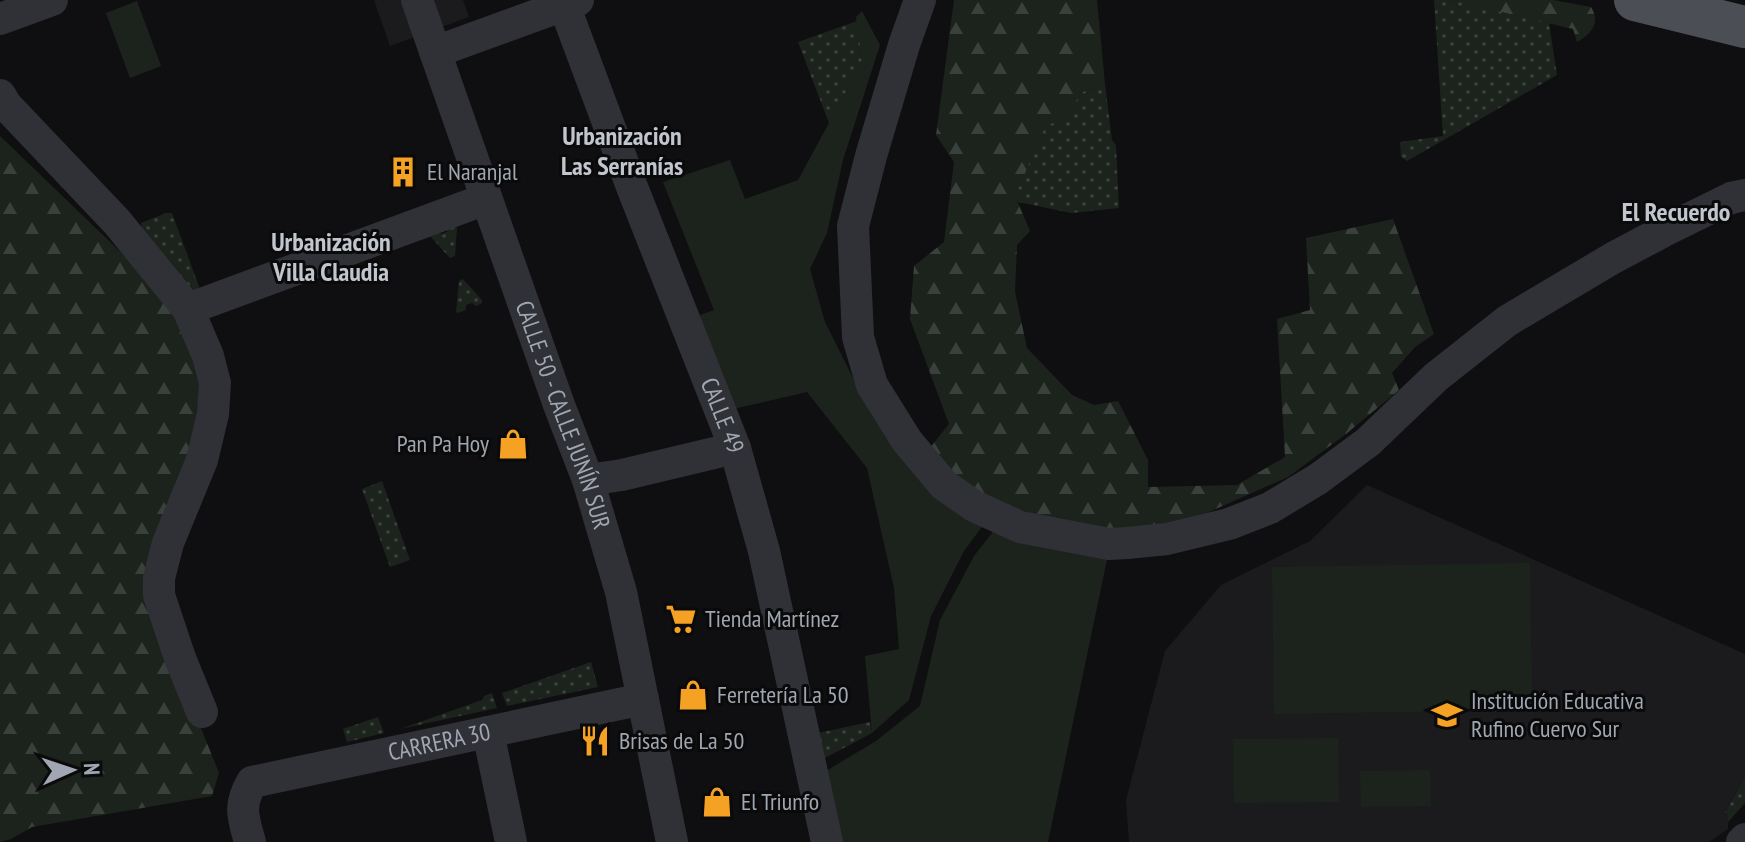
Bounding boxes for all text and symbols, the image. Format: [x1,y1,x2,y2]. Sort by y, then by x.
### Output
district label: Urbanización Las Serranías [561,119,683,182]
building icon: El Naranjal [386,155,420,189]
place label: El Naranjal [427,156,518,187]
district label: El Recuerdo [1622,195,1730,228]
district label: Urbanización Villa Claudia [271,225,391,288]
street label: CALLE 50 - CALLE JUNÍN SUR [509,297,618,533]
street label: CALLE 49 [694,373,752,458]
shop icon: Pan Pa Hoy [496,427,530,461]
place label: Pan Pa Hoy [397,428,489,459]
supermarket icon: Tienda Martínez [664,602,698,636]
place label: Tienda Martínez [705,603,839,634]
shop icon: Ferretería La 50 [676,678,710,712]
place label: Ferretería La 50 [717,679,849,710]
place label: Institución Educativa Rufino Cuervo Sur [1471,685,1644,744]
school or university icon: Institución Educativa Rufino Cuervo Sur [1430,698,1464,732]
street label: CARRERA 30 [385,716,493,768]
restaurant icon: Brisas de La 50 [578,724,612,758]
place label: Brisas de La 50 [619,725,744,756]
north arrow [32,730,112,810]
text: N [78,762,106,776]
shop icon: El Triunfo [700,785,734,819]
place label: El Triunfo [741,786,819,817]

